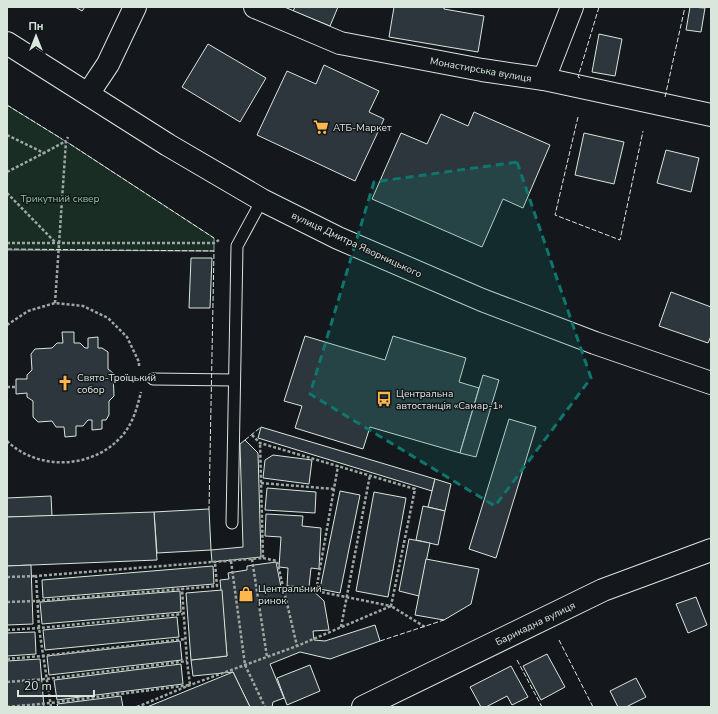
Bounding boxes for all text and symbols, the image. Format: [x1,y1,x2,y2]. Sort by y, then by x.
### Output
north arrow [16,16,56,56]
text: Пн [28,19,44,34]
street label: Монастирська вулиця [429,54,533,86]
supermarket icon: АТБ-Маркет [312,118,330,136]
place label: АТБ-Маркет [333,121,392,135]
park label: Трикутний сквер [21,192,100,206]
street label: вулиця Дмитра Яворницького [289,209,424,281]
place label: Свято-Троїцький собор [77,371,156,397]
church icon: Свято-Троїцький собор [56,374,74,392]
place label: Центральна автостанція «Самар-1» [396,387,503,413]
bus stop icon: Центральна автостанція «Самар-1» [375,390,393,408]
place label: Центральний ринок [258,582,322,608]
shop icon: Центральний ринок [237,585,255,603]
street label: Барикадна вулиця [493,598,578,649]
scale bar [18,672,94,698]
text: 20 m [24,678,52,694]

